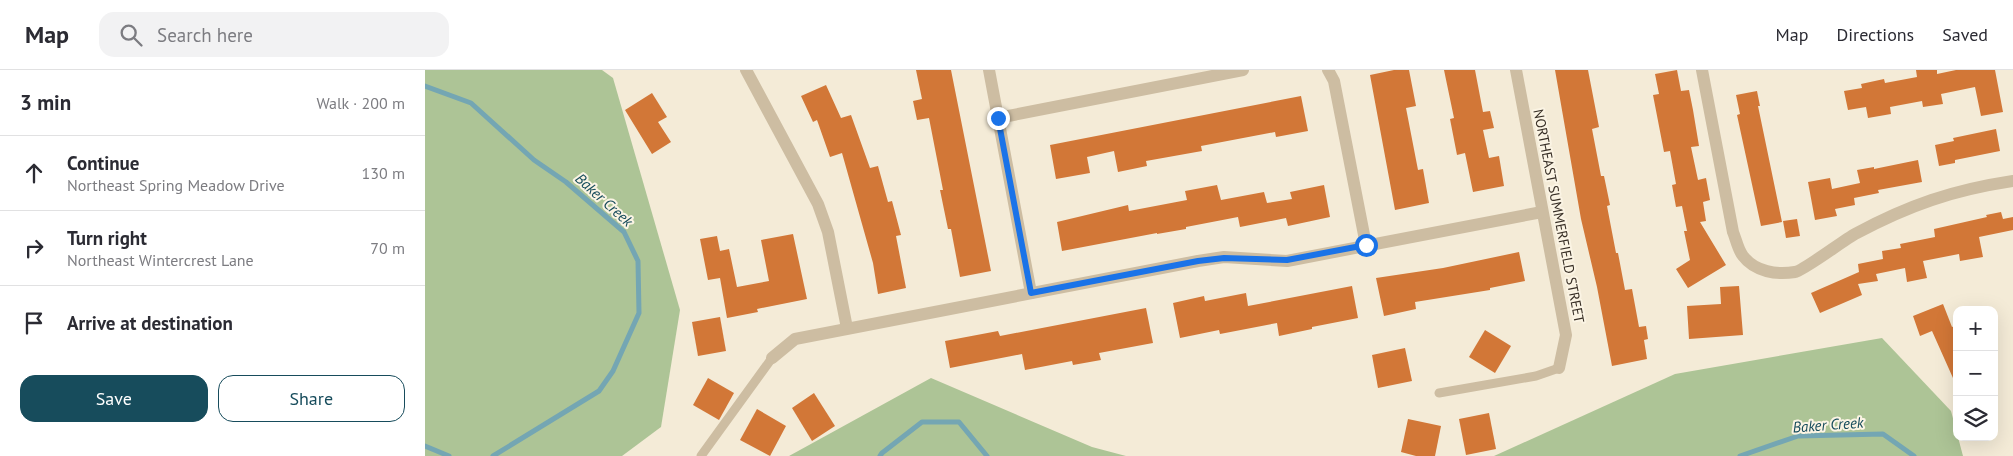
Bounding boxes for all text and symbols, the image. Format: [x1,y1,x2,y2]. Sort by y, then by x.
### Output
search box [99,12,449,57]
text: Map [25,19,69,50]
icon: search [117,21,145,49]
text: Search here [157,23,253,47]
text: Map [1776,23,1808,46]
text: Directions [1836,23,1914,46]
text: Saved [1942,23,1988,46]
text: 3 min [20,89,71,116]
text: Walk · 200 m [316,93,405,113]
route end [987,107,1010,130]
street label: NORTHEAST SUMMERFIELD STREET [1529,108,1589,325]
text: Continue [67,151,139,175]
icon: ahead [20,159,48,187]
text: 130 m [362,163,405,183]
water label: Baker Creek [572,169,638,231]
text: Northeast Spring Meadow Drive [67,175,285,195]
text: Turn right [67,226,147,250]
icon: right [20,234,48,262]
route start [1355,234,1378,257]
text: 70 m [370,238,405,258]
text: Northeast Wintercrest Lane [67,250,254,270]
map controls [1953,306,1998,441]
button: + [1953,306,1998,351]
icon: arrive [20,309,48,337]
text: Arrive at destination [67,311,233,335]
button: − [1953,351,1998,396]
button: Save [20,375,208,422]
button: Share [218,375,405,422]
button: layers [1953,396,1998,441]
water label: Baker Creek [1792,412,1865,436]

